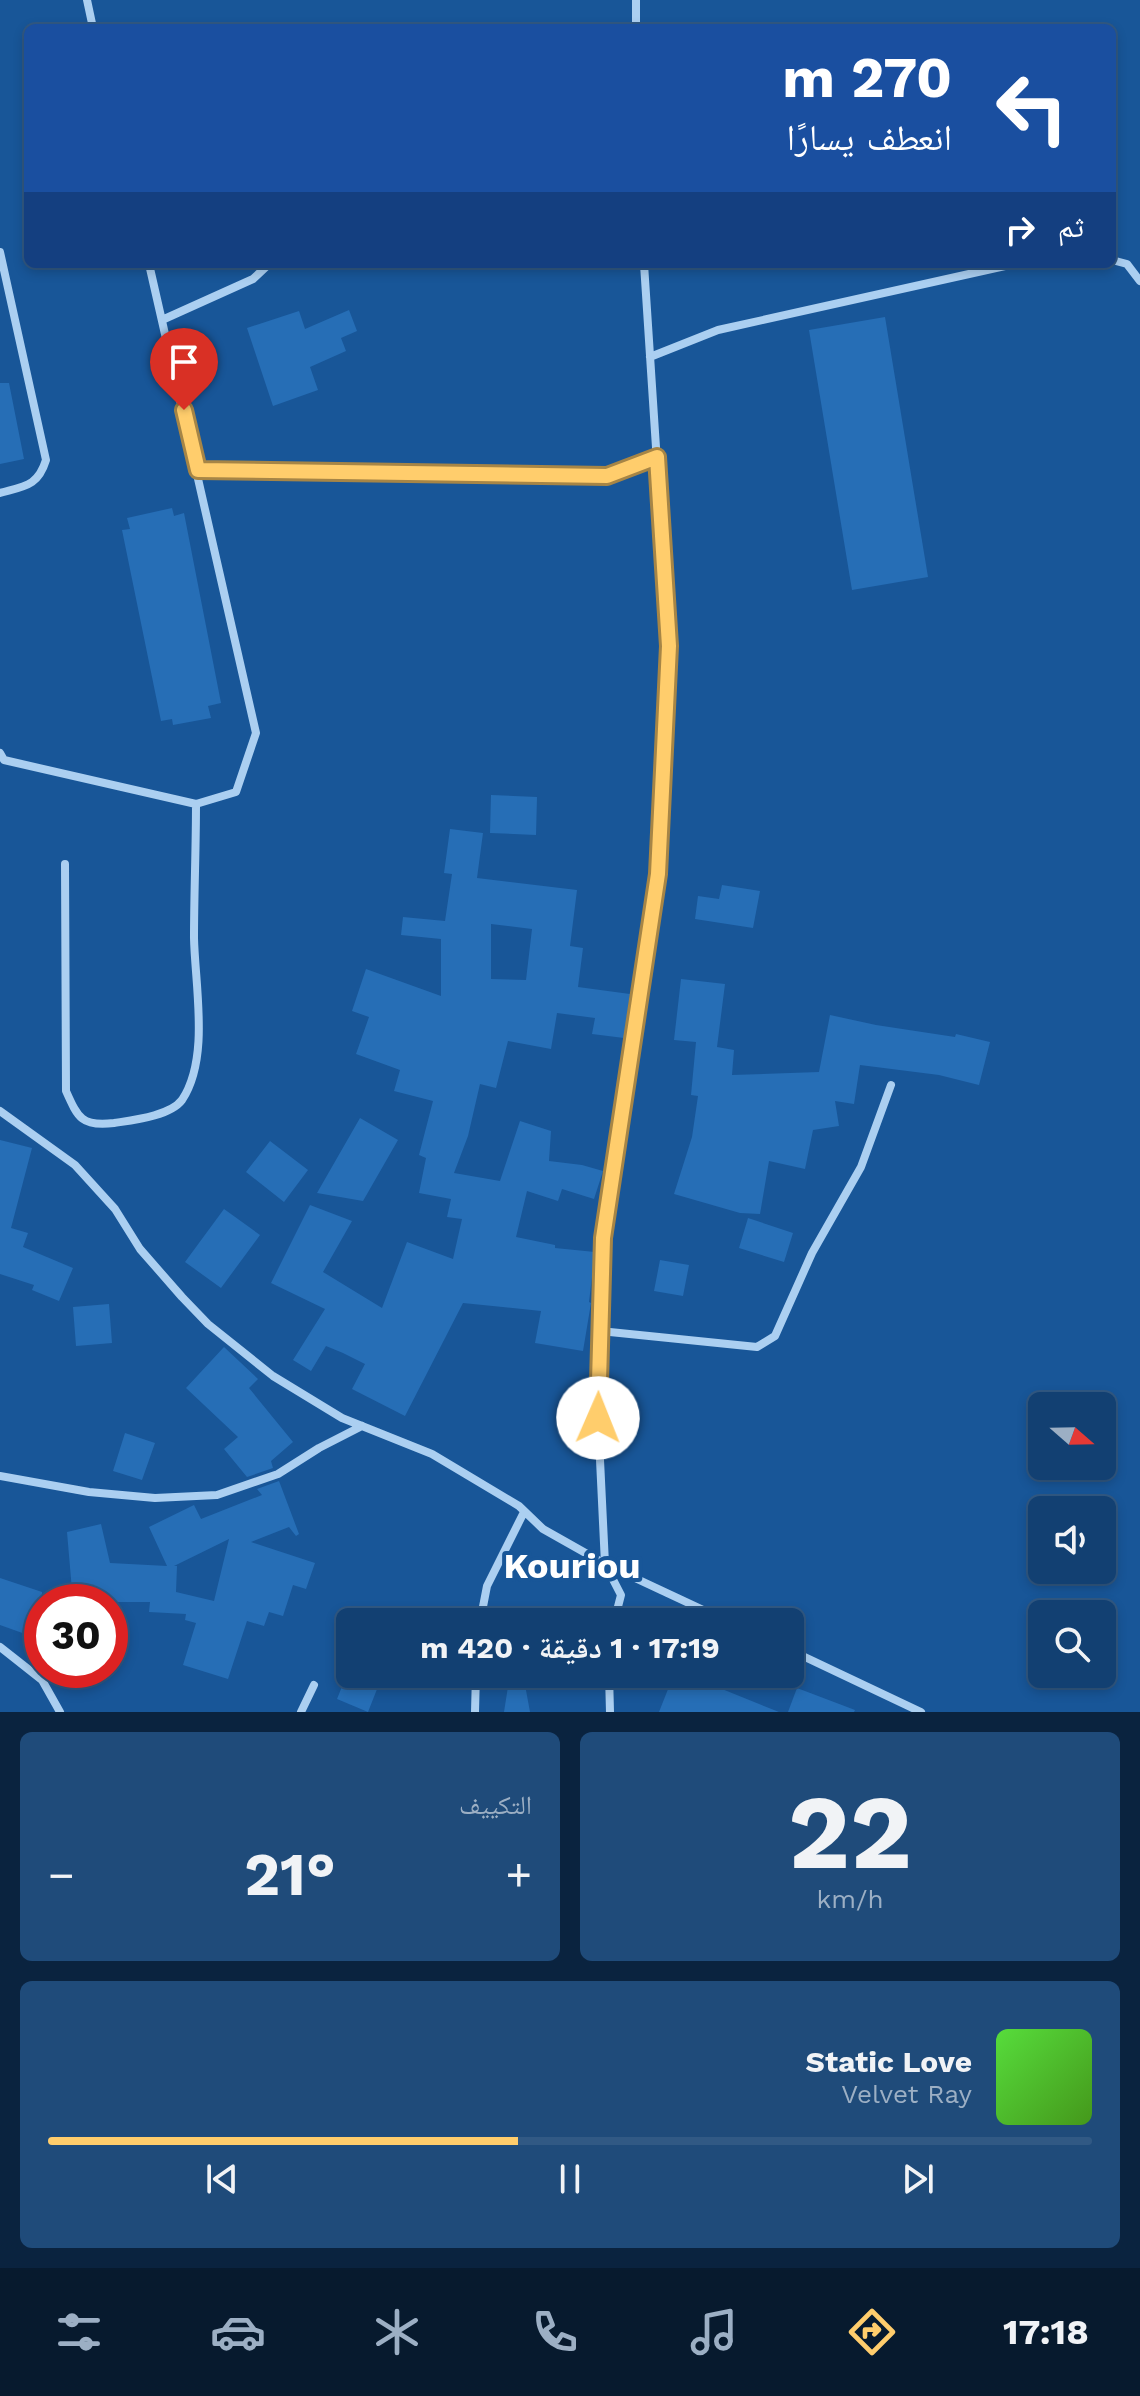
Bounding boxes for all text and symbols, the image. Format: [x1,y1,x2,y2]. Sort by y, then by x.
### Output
text: 270 m [782,45,952,111]
icon: left [980,56,1084,160]
text: انعطف يسارًا [787,117,952,159]
icon: right [998,208,1042,252]
text: ثم [1058,209,1084,244]
pin [150,328,218,410]
icon: arrive [162,340,206,384]
position arrow [556,1376,640,1460]
north arrow [1028,1392,1116,1480]
map controls [1028,1392,1116,1688]
button: sound [1028,1496,1116,1584]
district label: Kouriou [503,1545,641,1587]
speed limit sign: 30 [24,1584,128,1688]
button: search [1028,1600,1116,1688]
text: 17:19 · 1 دقيقة · 420 m [420,1630,720,1665]
text: 22 [788,1771,912,1893]
text: التكييف [459,1790,532,1820]
text: 21° [244,1839,336,1910]
text: − [48,1849,75,1901]
text: + [505,1849,532,1901]
text: km/h [817,1884,884,1914]
text: Static Love [806,2044,972,2079]
text: Velvet Ray [841,2079,972,2109]
icon: previous [200,2157,244,2201]
icon: pause [548,2157,592,2201]
icon: next [896,2157,940,2201]
icon: filters [51,2304,107,2360]
icon: car [210,2304,266,2360]
icon: climate [369,2304,425,2360]
icon: phone [527,2304,583,2360]
icon: music [686,2304,742,2360]
icon: directions [844,2304,900,2360]
text: 17:18 [1003,2311,1089,2353]

